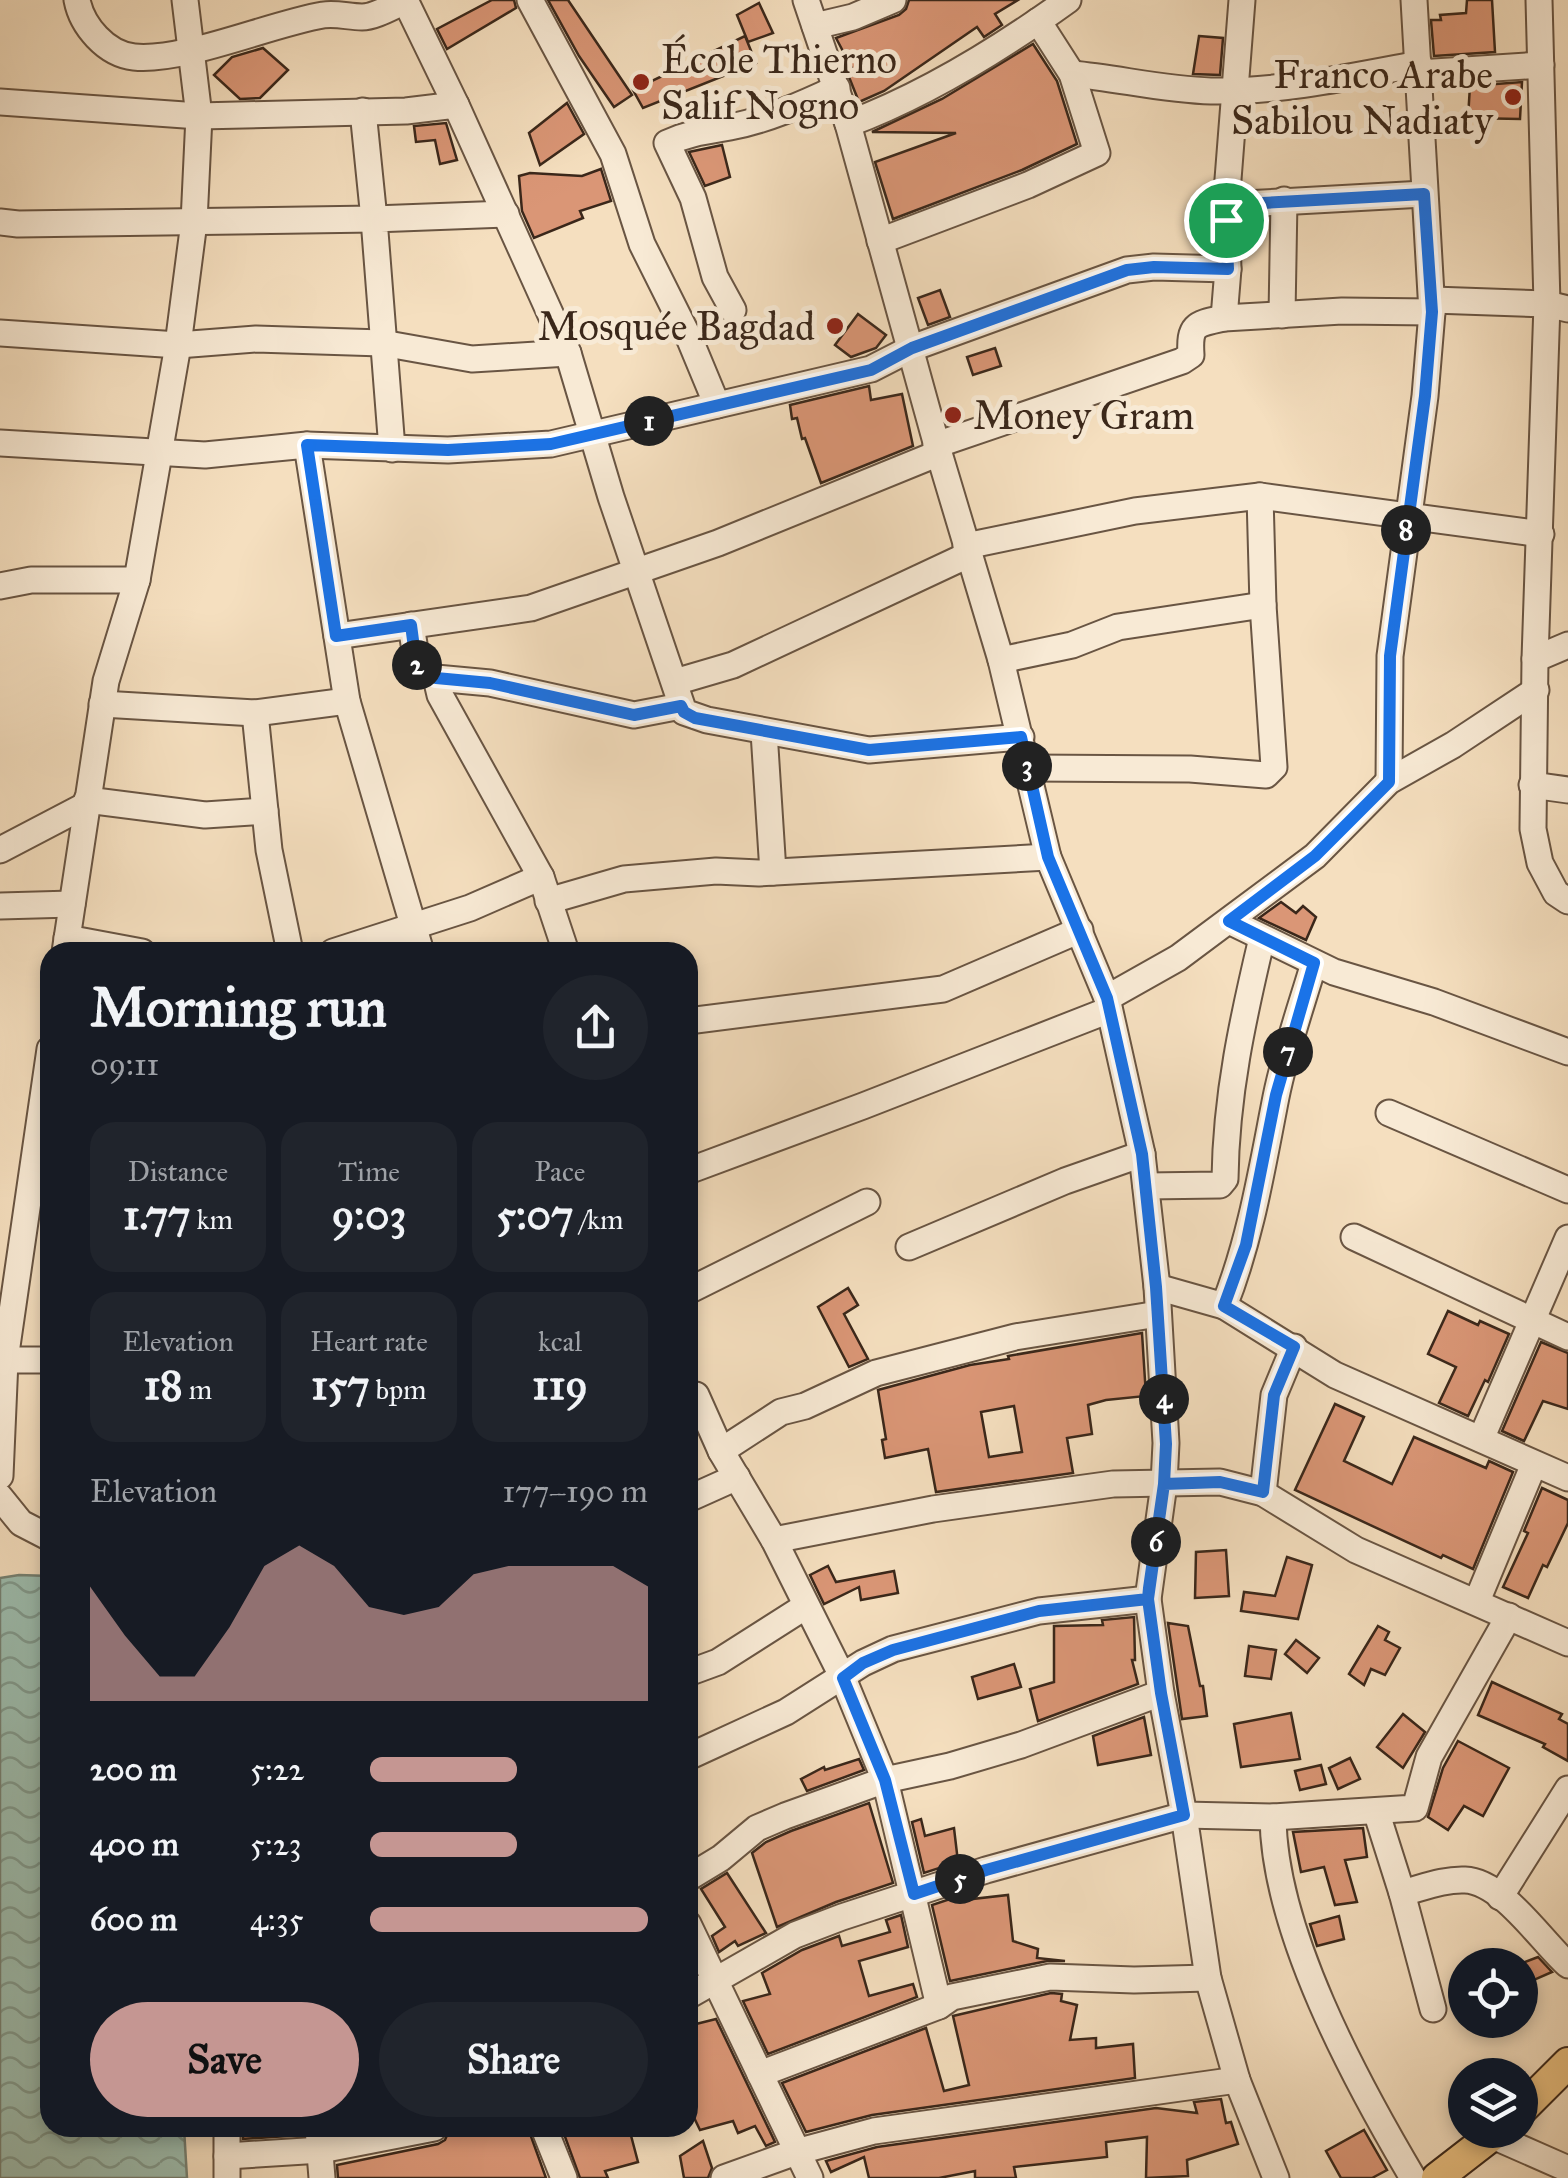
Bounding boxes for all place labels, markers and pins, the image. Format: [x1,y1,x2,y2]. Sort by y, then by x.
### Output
place label: École Thierno Salif Nogno [661,34,897,130]
place label: Franco Arabe Sabilou Nadiaty [1231,50,1494,145]
marker: École Thierno Salif Nogno [630,71,652,93]
marker: Franco Arabe Sabilou Nadiaty [1502,86,1524,108]
pin [1184,178,1269,263]
place label: Mosquée Bagdad [538,302,815,351]
marker: Mosquée Bagdad [824,315,846,337]
place label: Money Gram [973,391,1194,440]
pin: 1 [624,396,674,446]
marker: Money Gram [942,404,964,426]
pin: 8 [1381,505,1431,555]
pin: 2 [392,640,442,690]
pin: 3 [1002,741,1052,791]
pin: 7 [1263,1027,1313,1077]
pin: 4 [1139,1374,1189,1424]
pin: 6 [1131,1517,1181,1567]
pin: 5 [935,1854,985,1904]

